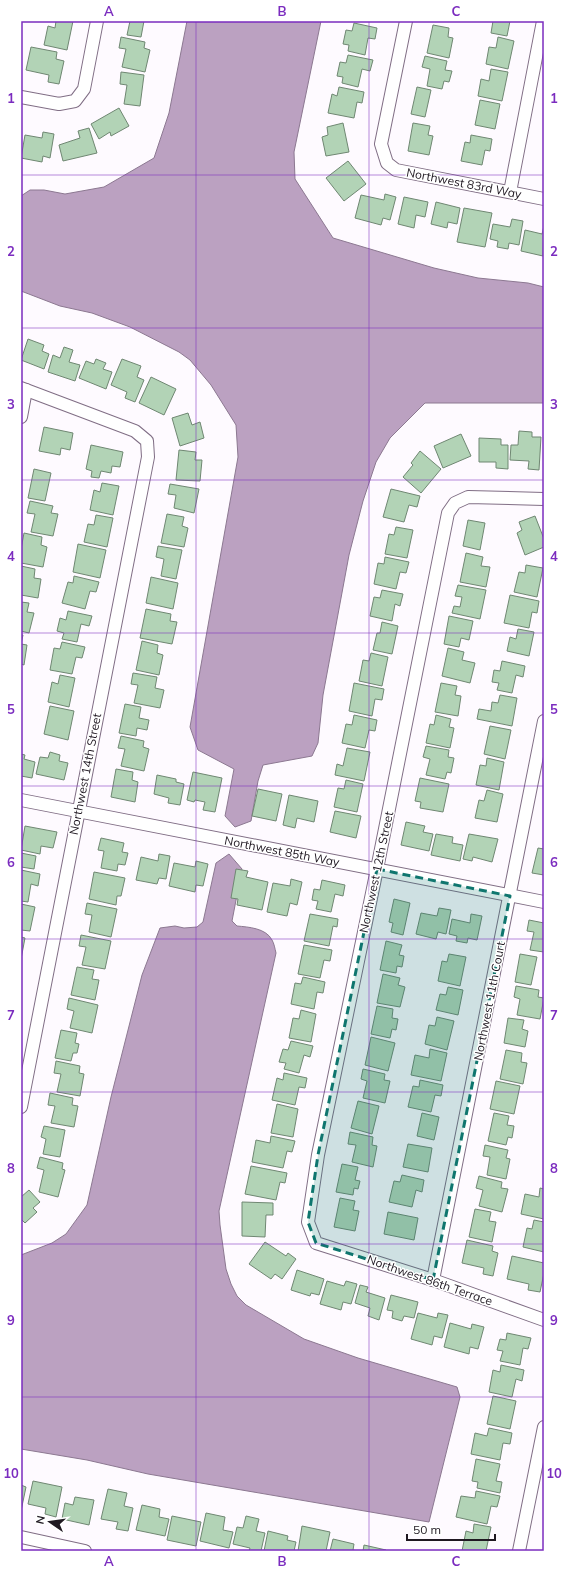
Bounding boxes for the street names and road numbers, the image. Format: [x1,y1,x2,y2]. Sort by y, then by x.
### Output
street label: Northwest 83rd Way [405,164,523,202]
street label: Northwest 14th Street [66,712,104,836]
street label: Northwest 12th Street [356,810,396,934]
street label: Northwest 85th Way [223,833,341,870]
street label: Northwest 11th Court [470,940,508,1062]
street label: Northwest 86th Terrace [365,1251,495,1309]

